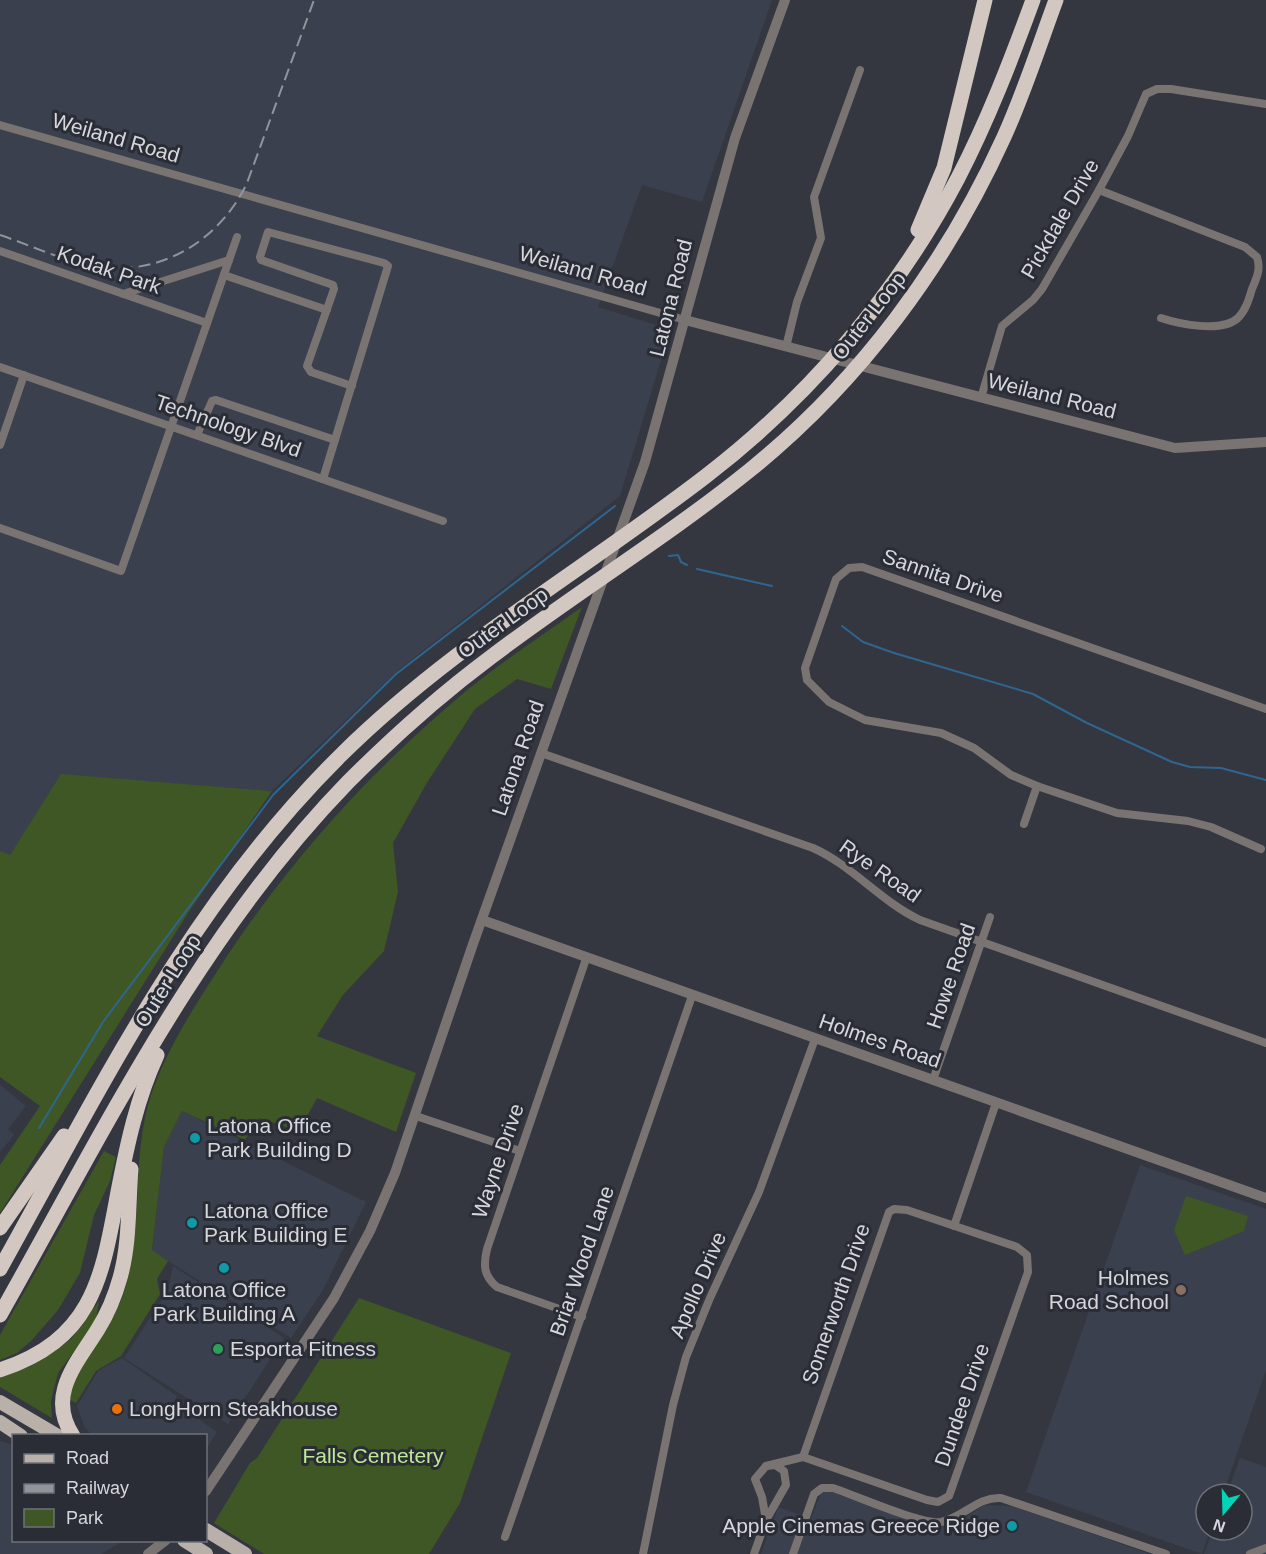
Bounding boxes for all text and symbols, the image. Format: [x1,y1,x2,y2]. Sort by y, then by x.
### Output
street label: Weiland Road [50,108,183,167]
street label: Pickdale Drive [1016,155,1103,283]
street label: Latona Road [645,237,696,359]
street label: Kodak Park [54,241,165,298]
street label: Weiland Road [517,241,650,300]
street label: Outer Loop [827,267,910,364]
street label: Weiland Road [986,368,1119,423]
street label: Technology Blvd [152,390,304,461]
street label: Sannita Drive [880,544,1007,607]
street label: Outer Loop [453,582,552,663]
street label: Latona Road [487,697,548,818]
street label: Rye Road [835,834,925,907]
street label: Howe Road [922,920,979,1031]
street label: Outer Loop [130,930,205,1031]
street label: Holmes Road [816,1009,944,1072]
street label: Wayne Drive [467,1101,528,1221]
place label: Latona Office Park Building D [207,1114,352,1161]
marker: Latona Office Park Building D [188,1131,202,1145]
street label: Briar Wood Lane [545,1183,618,1339]
place label: Latona Office Park Building E [204,1199,348,1246]
marker: Latona Office Park Building E [185,1216,199,1230]
street label: Somerworth Drive [797,1221,874,1387]
street label: Apollo Drive [665,1228,730,1341]
marker: Latona Office Park Building A [217,1261,231,1275]
place label: Holmes Road School [1049,1266,1169,1313]
place label: Latona Office Park Building A [153,1278,295,1325]
marker: Holmes Road School [1174,1283,1188,1297]
place label: Esporta Fitness [230,1337,376,1360]
street label: Dundee Drive [930,1340,993,1469]
marker: Esporta Fitness [211,1342,225,1356]
place label: LongHorn Steakhouse [129,1397,338,1420]
marker: LongHorn Steakhouse [110,1402,124,1416]
legend [12,1434,207,1542]
park label: Falls Cemetery [302,1444,444,1467]
text: Road [66,1448,109,1468]
text: Railway [66,1478,129,1498]
north arrow [1194,1482,1254,1542]
text: Park [66,1508,104,1528]
place label: Apple Cinemas Greece Ridge [722,1514,1000,1537]
text: N [1211,1516,1228,1536]
marker: Apple Cinemas Greece Ridge [1005,1519,1019,1533]

